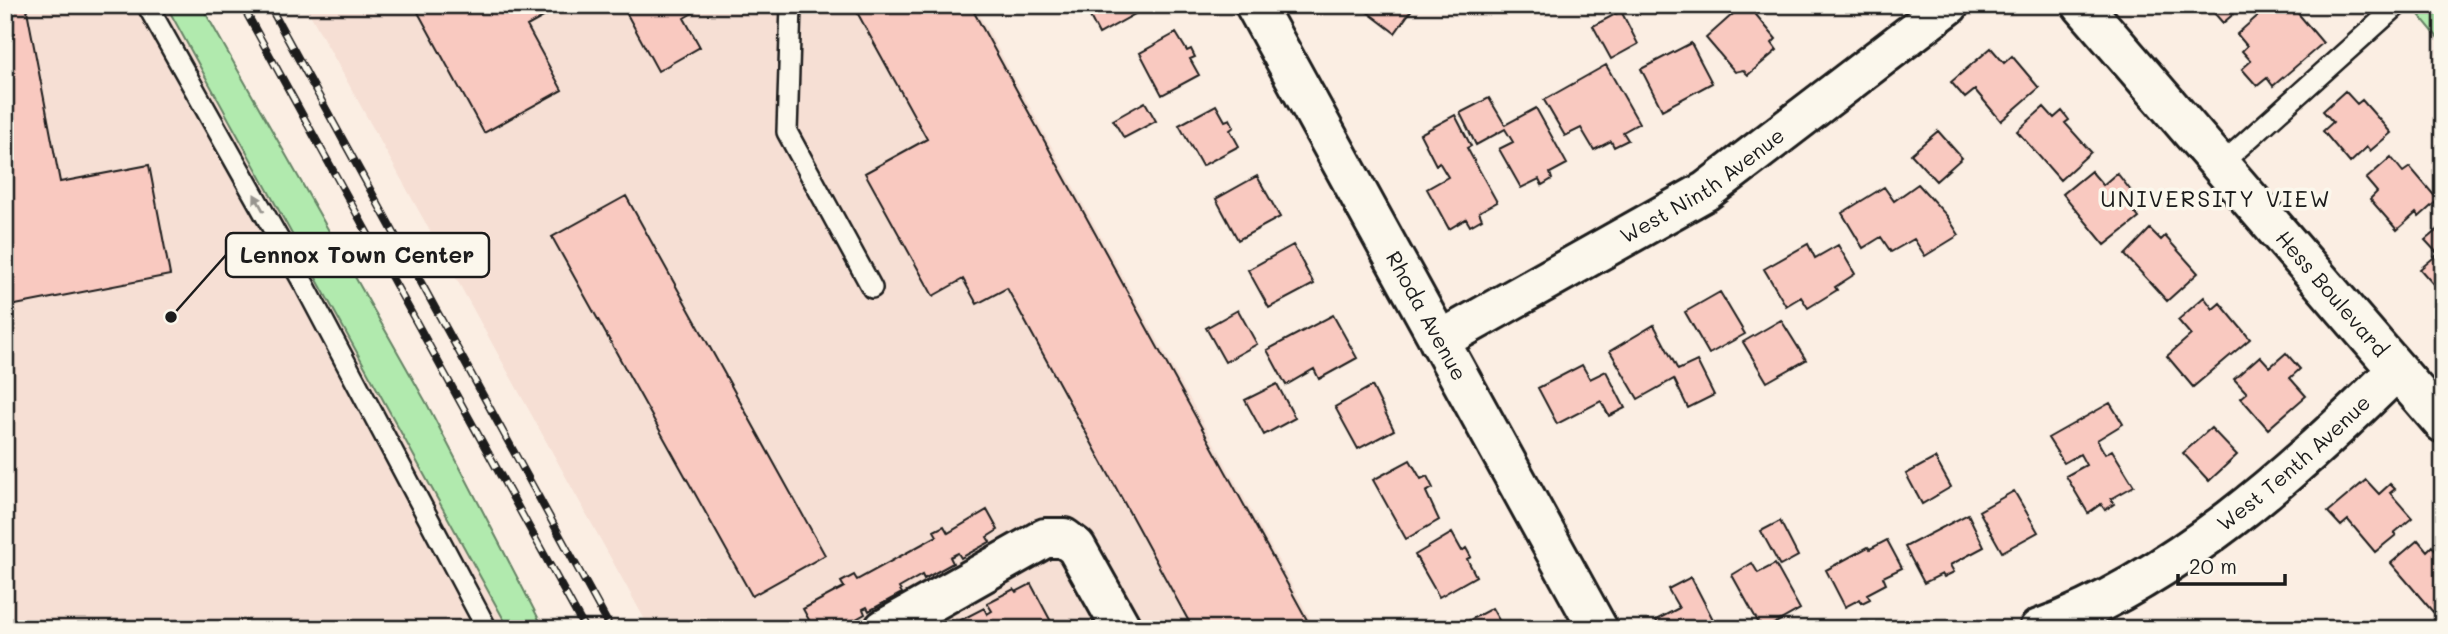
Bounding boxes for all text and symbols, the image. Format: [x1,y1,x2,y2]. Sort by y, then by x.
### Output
street label: West Ninth Avenue [1615,121,1789,249]
district label: UNIVERSITY VIEW [2100,183,2332,213]
one-way arrow [253,194,265,213]
street label: Hess Boulevard [2271,224,2395,362]
callout: Lennox Town Center [226,233,489,277]
text: Lennox Town Center [240,239,474,269]
street label: Rhoda Avenue [1381,246,1474,385]
street label: West Tenth Avenue [2211,388,2375,536]
scale bar [2178,543,2285,587]
text: 20 m [2189,552,2237,579]

